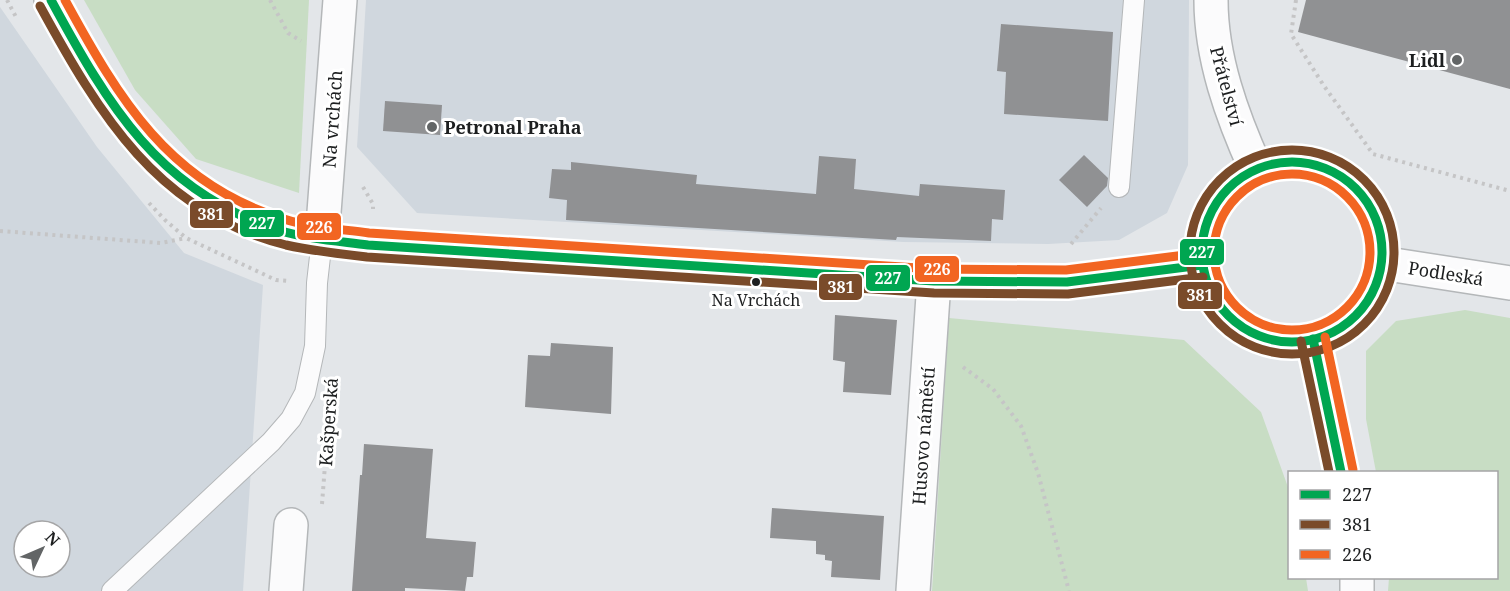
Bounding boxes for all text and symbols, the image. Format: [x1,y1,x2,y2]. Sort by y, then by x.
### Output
street label: Přátelství [1205,44,1249,129]
place label: Lidl [1409,48,1446,72]
marker: Lidl [1450,53,1464,67]
street label: Na vrchách [317,69,347,169]
place label: Petronal Praha [444,115,582,139]
marker: Petronal Praha [425,120,439,134]
line badge: 381 [189,200,234,229]
text: 381 [197,203,225,225]
line badge: 227 [239,209,285,238]
text: 227 [248,212,276,234]
line badge: 226 [296,212,342,241]
text: 226 [305,216,333,238]
line badge: 227 [1179,238,1225,266]
text: 227 [1188,241,1216,263]
line badge: 226 [914,255,960,283]
street label: Podleská [1406,255,1486,291]
text: 226 [923,258,951,280]
line badge: 227 [865,264,911,292]
text: 227 [874,267,902,289]
line badge: 381 [818,273,863,301]
marker: Na Vrchách [750,276,762,288]
text: 381 [827,276,855,298]
line badge: 381 [1177,281,1223,310]
text: 381 [1186,284,1214,306]
place label: Na Vrchách [712,289,800,311]
street label: Husovo náměstí [906,366,940,506]
street label: Kašperská [313,377,343,467]
legend [1288,471,1498,579]
text: 227 [1342,482,1372,506]
text: 381 [1342,512,1372,536]
north arrow [12,519,72,579]
text: N [40,526,65,551]
text: 226 [1342,542,1372,566]

